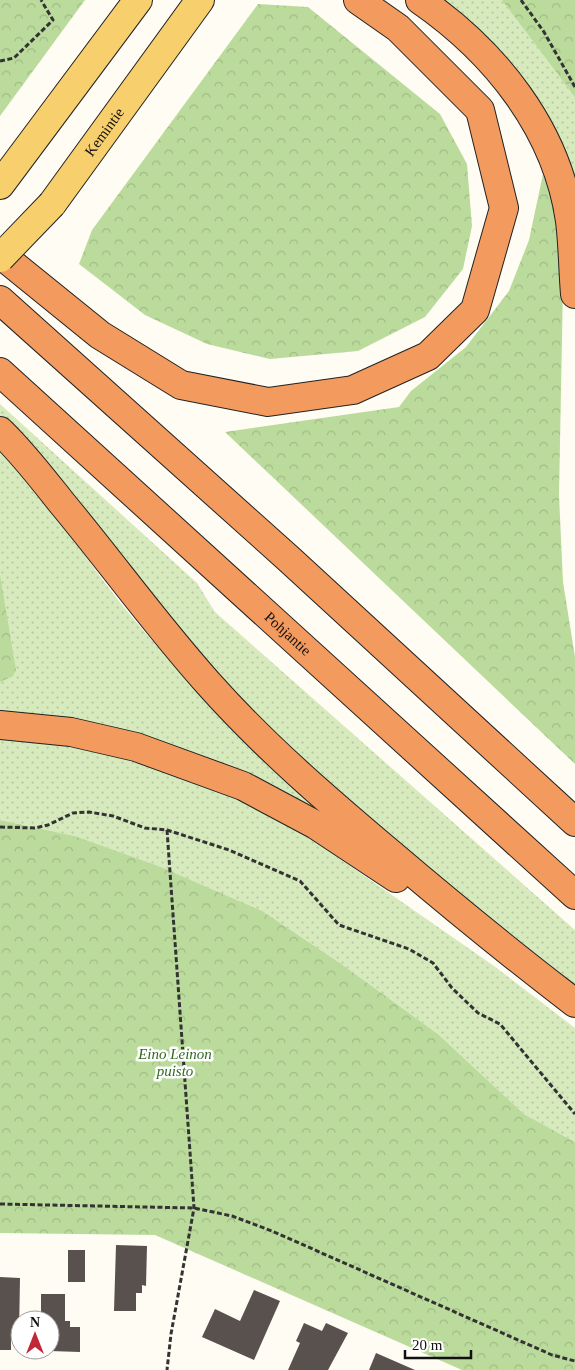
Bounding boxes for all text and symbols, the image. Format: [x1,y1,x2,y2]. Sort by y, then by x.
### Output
street label: Kemintie [81,104,127,159]
street label: Pohjantie [261,609,314,659]
park label: Eino Leinon puisto [137,1046,212,1079]
north arrow [10,1310,60,1360]
text: N [30,1315,40,1330]
scale bar [405,1328,471,1360]
text: 20 m [412,1337,443,1353]

